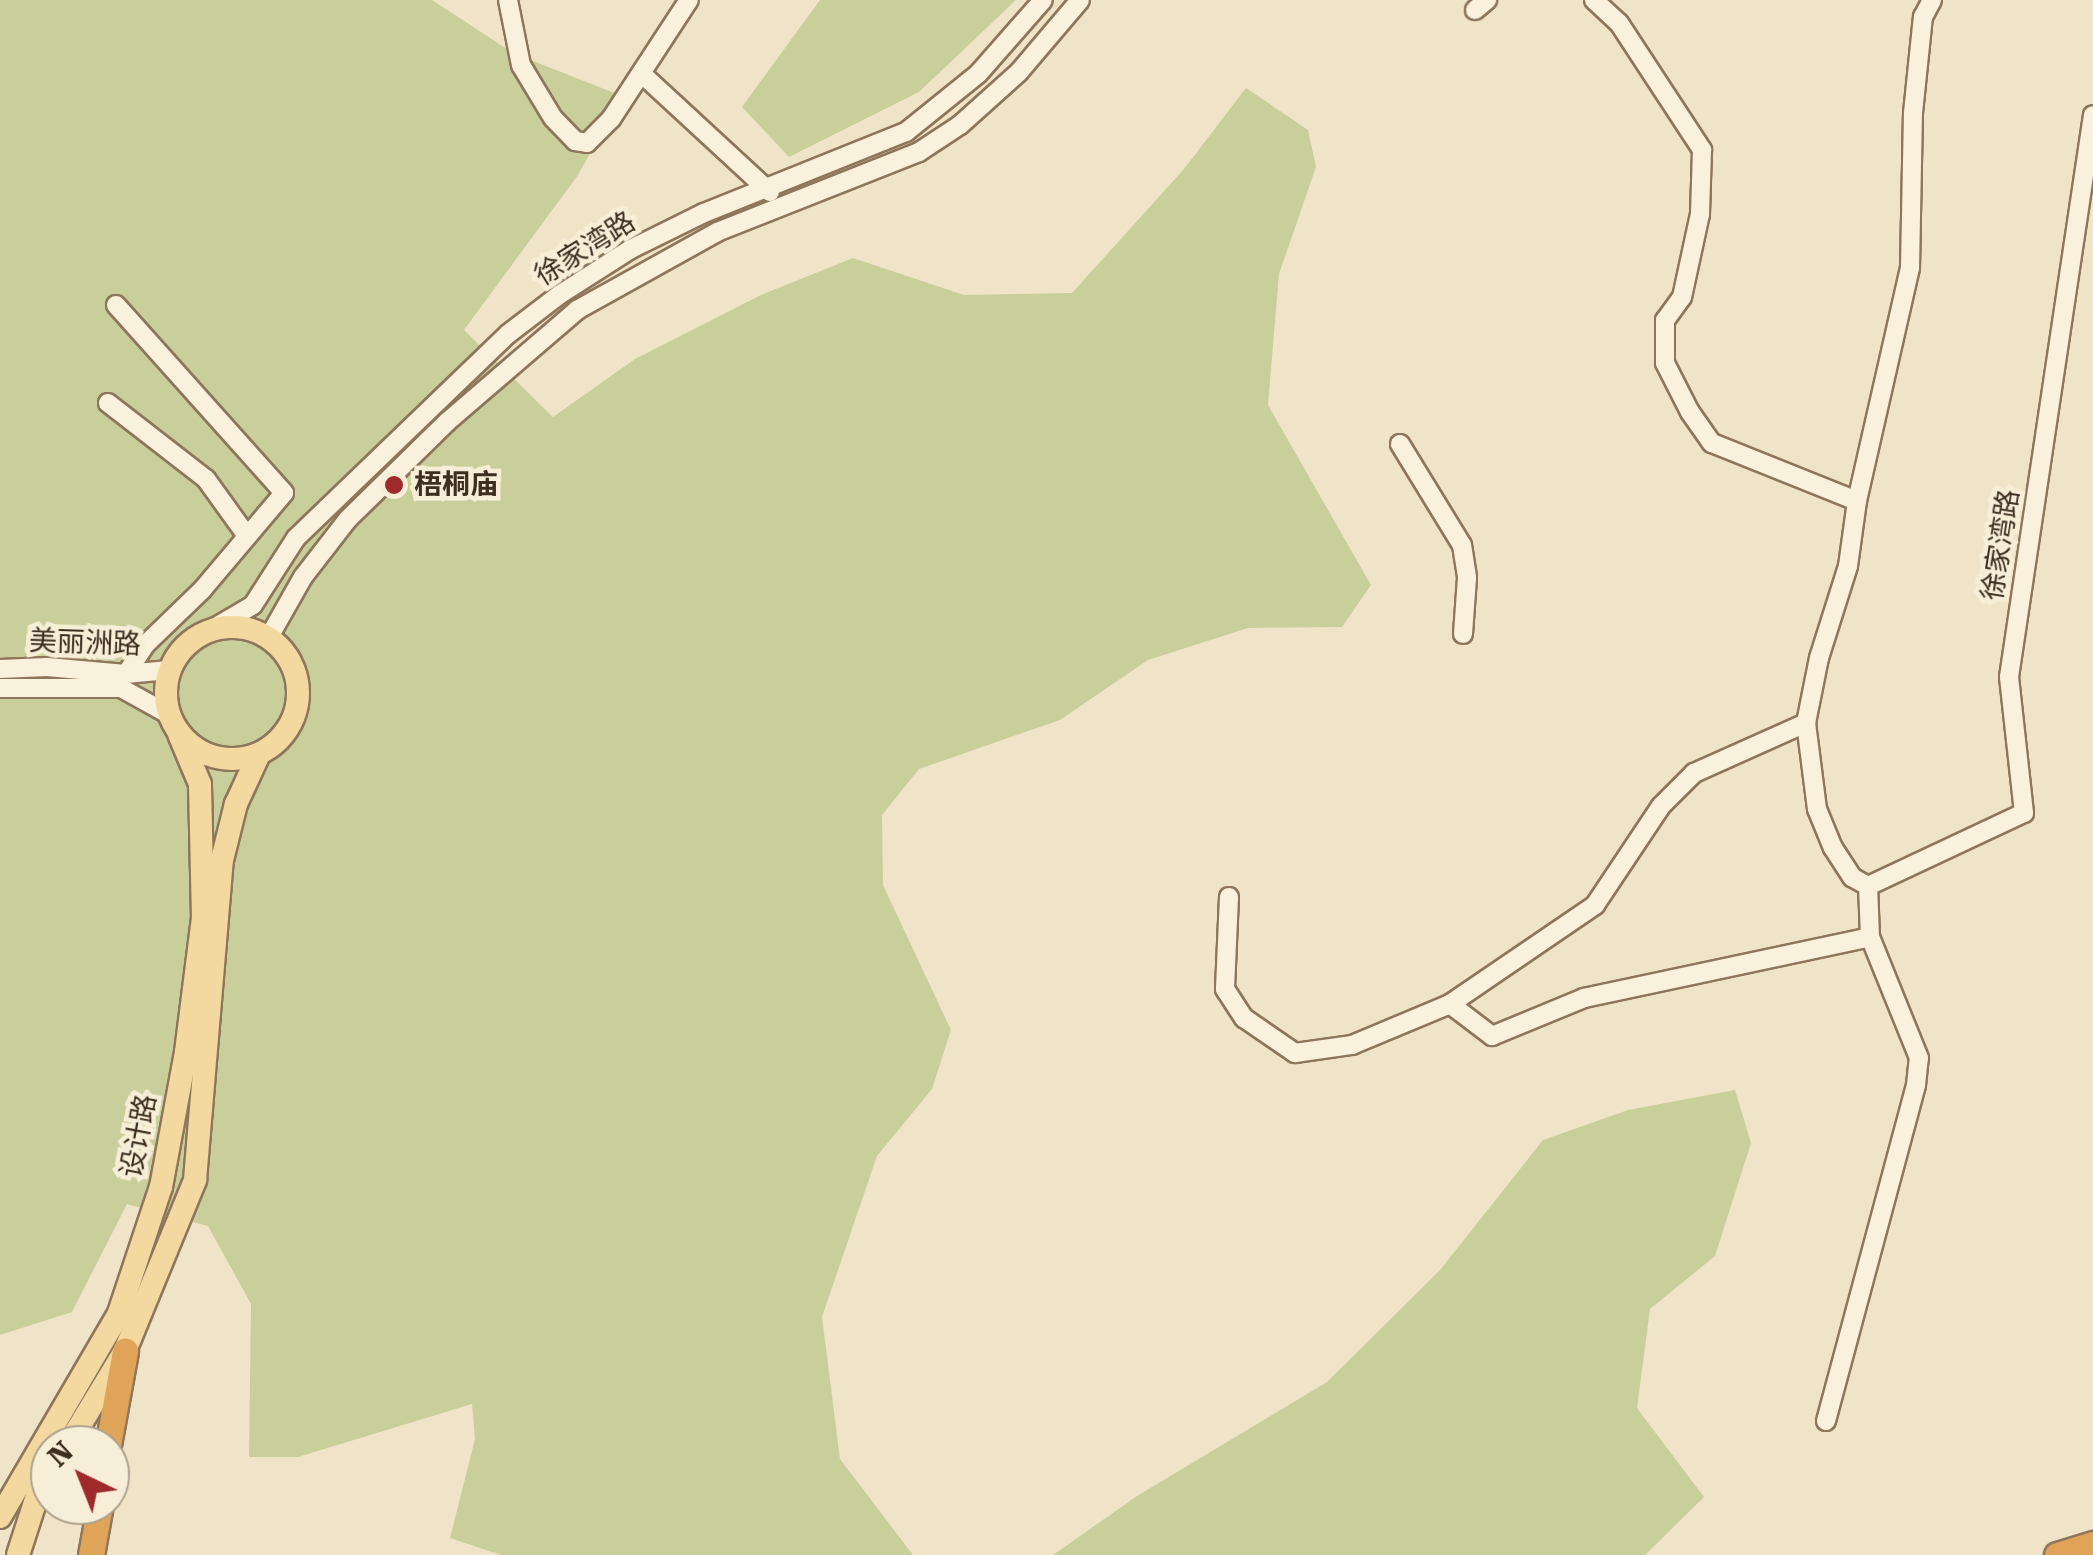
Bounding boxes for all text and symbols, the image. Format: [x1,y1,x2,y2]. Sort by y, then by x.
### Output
street label: 徐家湾路 [529,205,641,293]
place label: 梧桐庙 [414,468,498,502]
marker: 梧桐庙 [383,474,405,496]
street label: 徐家湾路 [1976,487,2026,603]
street label: 美丽洲路 [28,624,142,662]
street label: 设计路 [114,1092,164,1180]
north arrow [30,1425,130,1525]
text: N [41,1435,80,1474]

